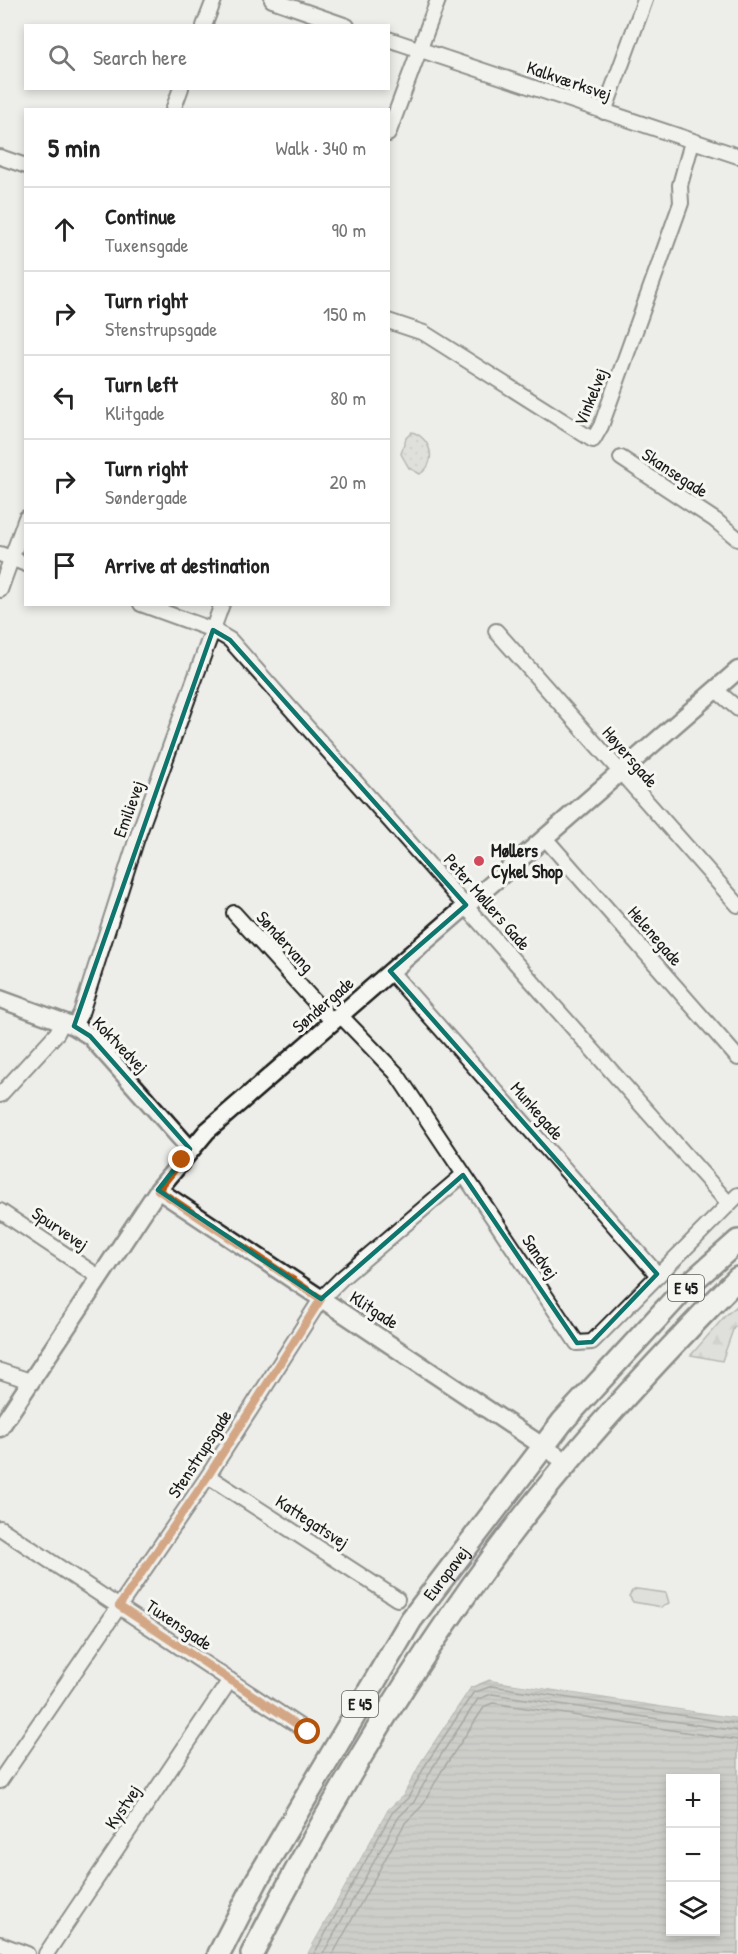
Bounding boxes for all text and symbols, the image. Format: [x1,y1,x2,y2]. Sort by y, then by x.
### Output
search box [24,24,390,90]
icon: search [45,41,78,74]
text: Search here [93,42,187,72]
street label: Kalkværksvej [523,54,615,107]
text: 5 min [48,130,100,165]
text: Walk · 340 m [275,134,366,161]
text: Continue [105,201,176,231]
icon: ahead [48,213,81,246]
text: 90 m [332,216,366,243]
text: Tuxensgade [105,231,189,258]
text: Turn right [105,285,188,315]
icon: right [48,297,81,330]
text: 150 m [323,300,366,327]
text: Stenstrupsgade [105,315,217,342]
street label: Vinkelvej [568,364,613,429]
text: Turn left [105,369,178,399]
icon: left [48,381,81,414]
text: 80 m [330,384,366,411]
text: Klitgade [105,399,165,426]
street label: Skansegade [637,442,713,503]
text: Turn right [105,453,188,483]
icon: right [48,465,81,498]
text: 20 m [329,468,366,495]
text: Søndergade [105,483,188,510]
icon: arrive [48,549,81,582]
text: Arrive at destination [105,550,270,580]
street label: Høyersgade [597,721,664,793]
street label: Emilievej [107,777,150,841]
place label: Møllers Cykel Shop [491,838,563,885]
street label: Peter Møllers Gade [438,848,537,956]
marker: Møllers Cykel Shop [472,854,486,868]
street label: Helenegade [622,900,688,971]
street label: Søndervang [251,905,320,978]
street label: Søndergade [286,971,359,1038]
street label: Koktvedvej [87,1011,154,1079]
street label: Munkegade [505,1076,570,1145]
route end [168,1146,194,1172]
street label: Spurvevej [27,1201,93,1257]
street label: Sandvej [516,1229,564,1284]
road number: E 45 [668,1275,704,1301]
street label: Klitgade [345,1284,404,1335]
street label: Stenstrupsgade [162,1405,238,1503]
street label: Kattegatsvej [271,1489,354,1555]
street label: Europavej [417,1541,475,1606]
street label: Tuxensgade [141,1593,217,1656]
road number: E 45 [342,1691,378,1717]
route start [294,1718,320,1744]
map controls [666,1774,720,1936]
button: + [666,1774,720,1828]
street label: Kystvej [99,1780,147,1834]
button: − [666,1828,720,1882]
button: layers [666,1882,720,1936]

